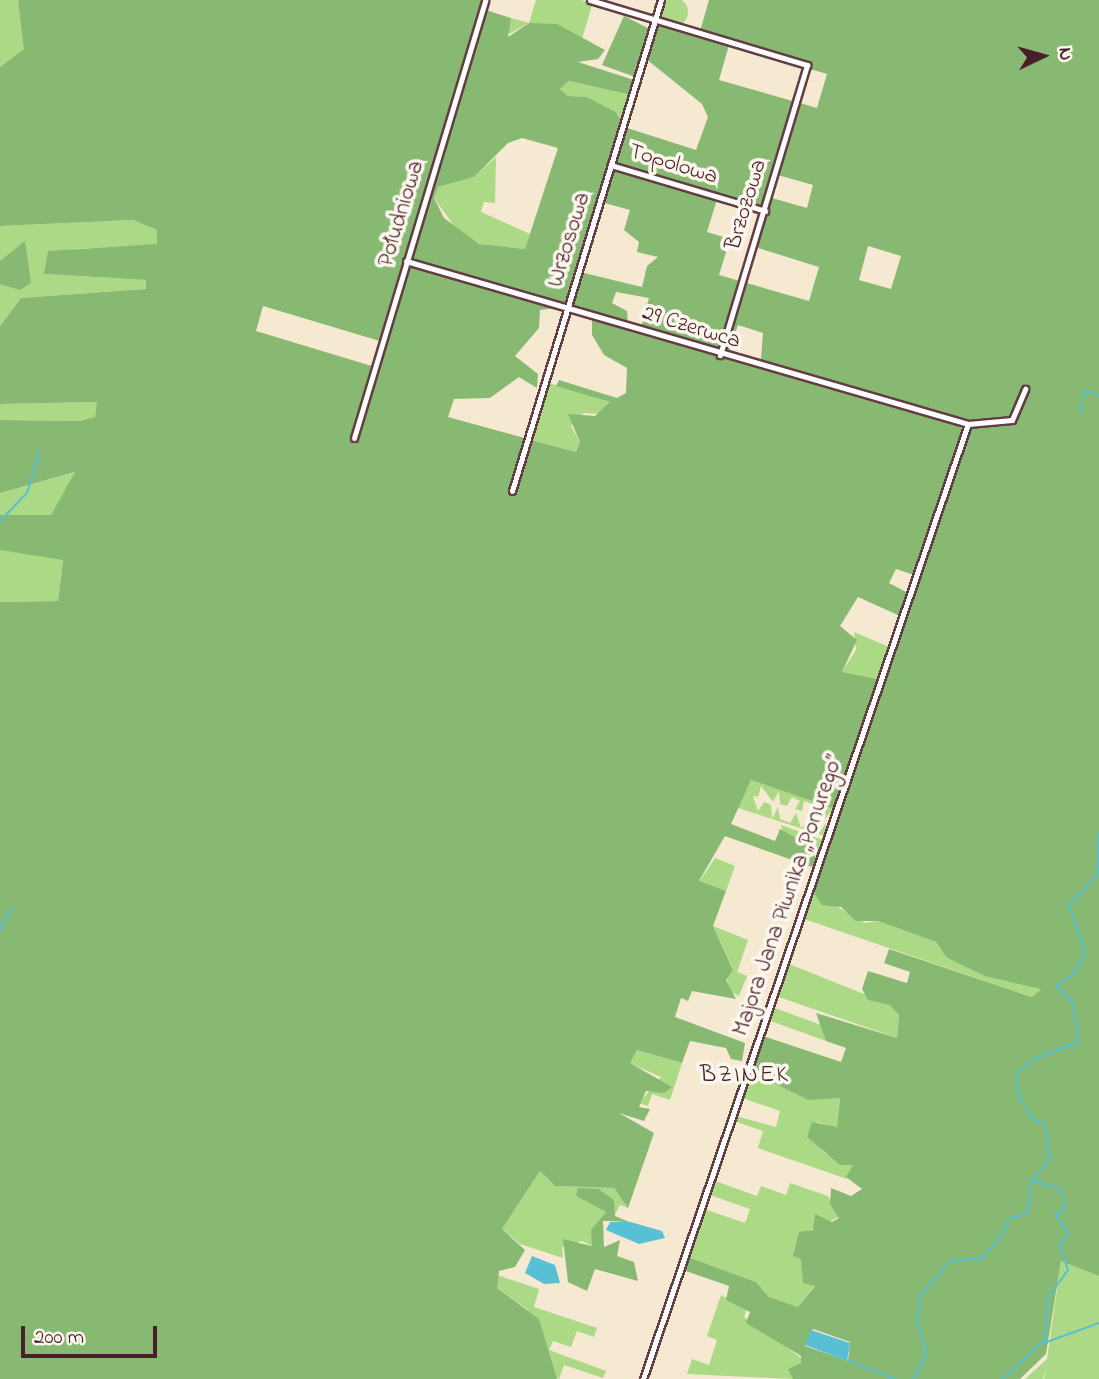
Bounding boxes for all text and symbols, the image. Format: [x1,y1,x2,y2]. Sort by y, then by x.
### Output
north arrow [1008,21,1078,91]
text: N [1050,47,1078,62]
street label: Topolowa [625,138,721,192]
street label: Brzozowa [720,156,774,254]
street label: Południowa [373,158,431,270]
street label: Wrzosowa [543,189,597,291]
street label: 29 Czerwca [639,300,743,356]
street label: Majora Jana Piwnika „Ponurego” [728,752,850,1040]
district label: BZINEK [701,1062,789,1090]
scale bar [24,1312,161,1356]
text: 200 m [34,1323,84,1353]

